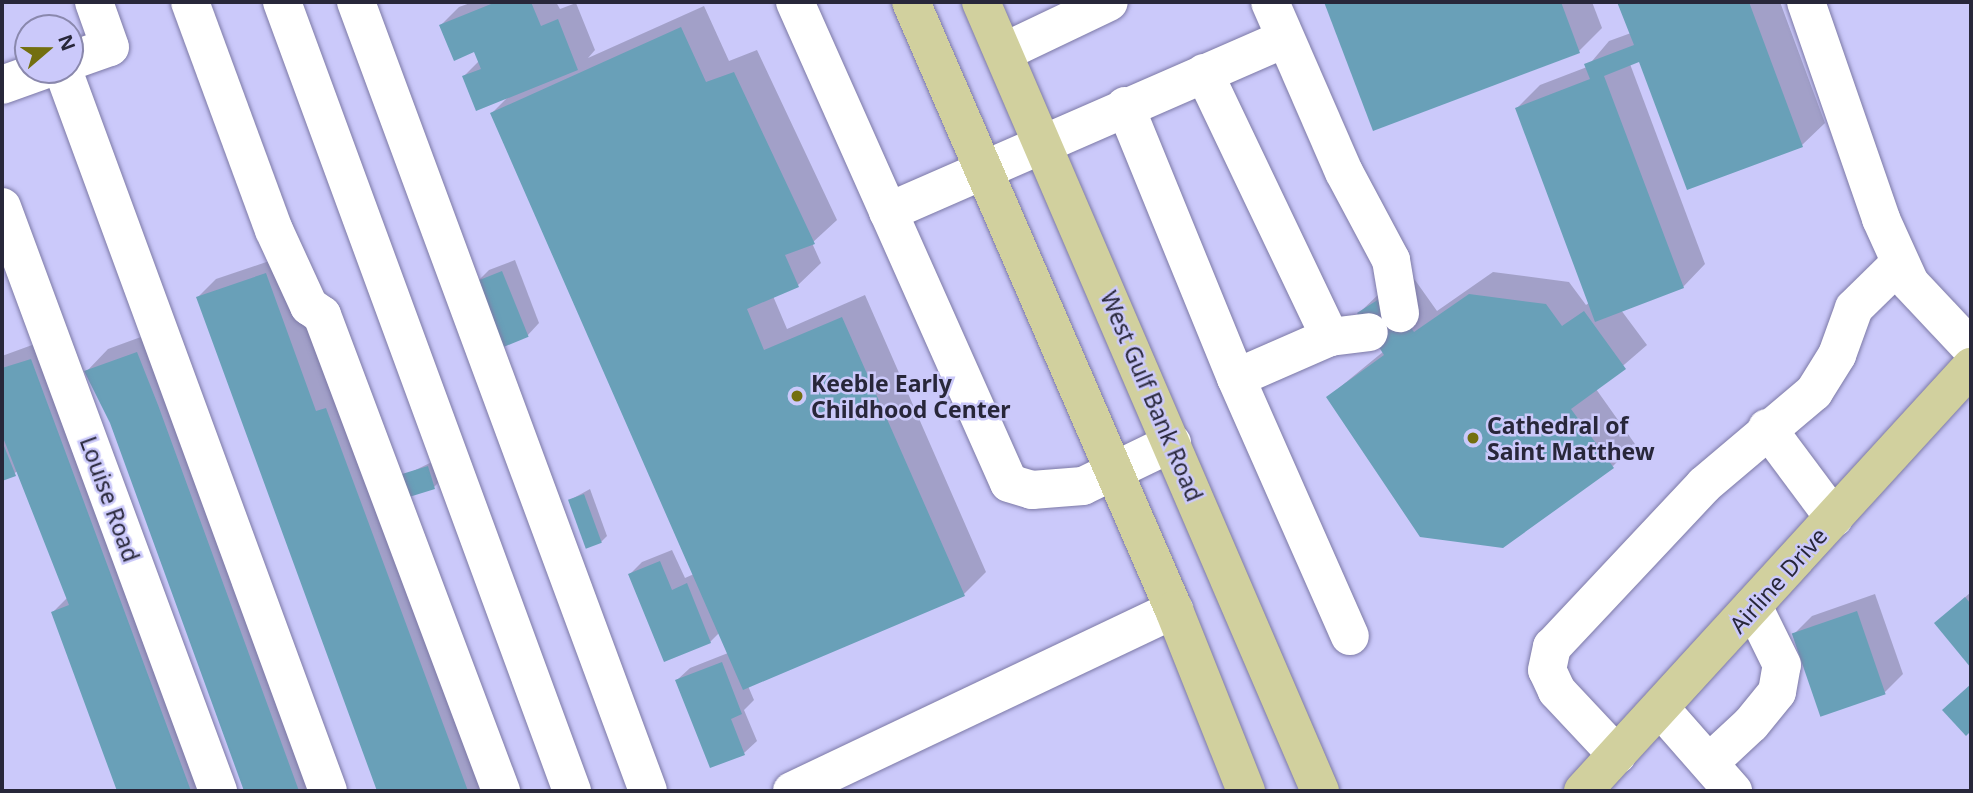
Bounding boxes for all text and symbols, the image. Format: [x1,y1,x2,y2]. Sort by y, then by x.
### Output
north arrow [14,14,84,84]
text: N [52,31,82,54]
street label: West Gulf Bank Road [1095,287,1209,505]
place label: Keeble Early Childhood Center [811,369,1011,423]
marker: Keeble Early Childhood Center [789,388,805,404]
place label: Cathedral of Saint Matthew [1487,411,1655,465]
marker: Cathedral of Saint Matthew [1465,430,1481,446]
street label: Louise Road [75,433,145,565]
street label: Airline Drive [1724,522,1832,638]

